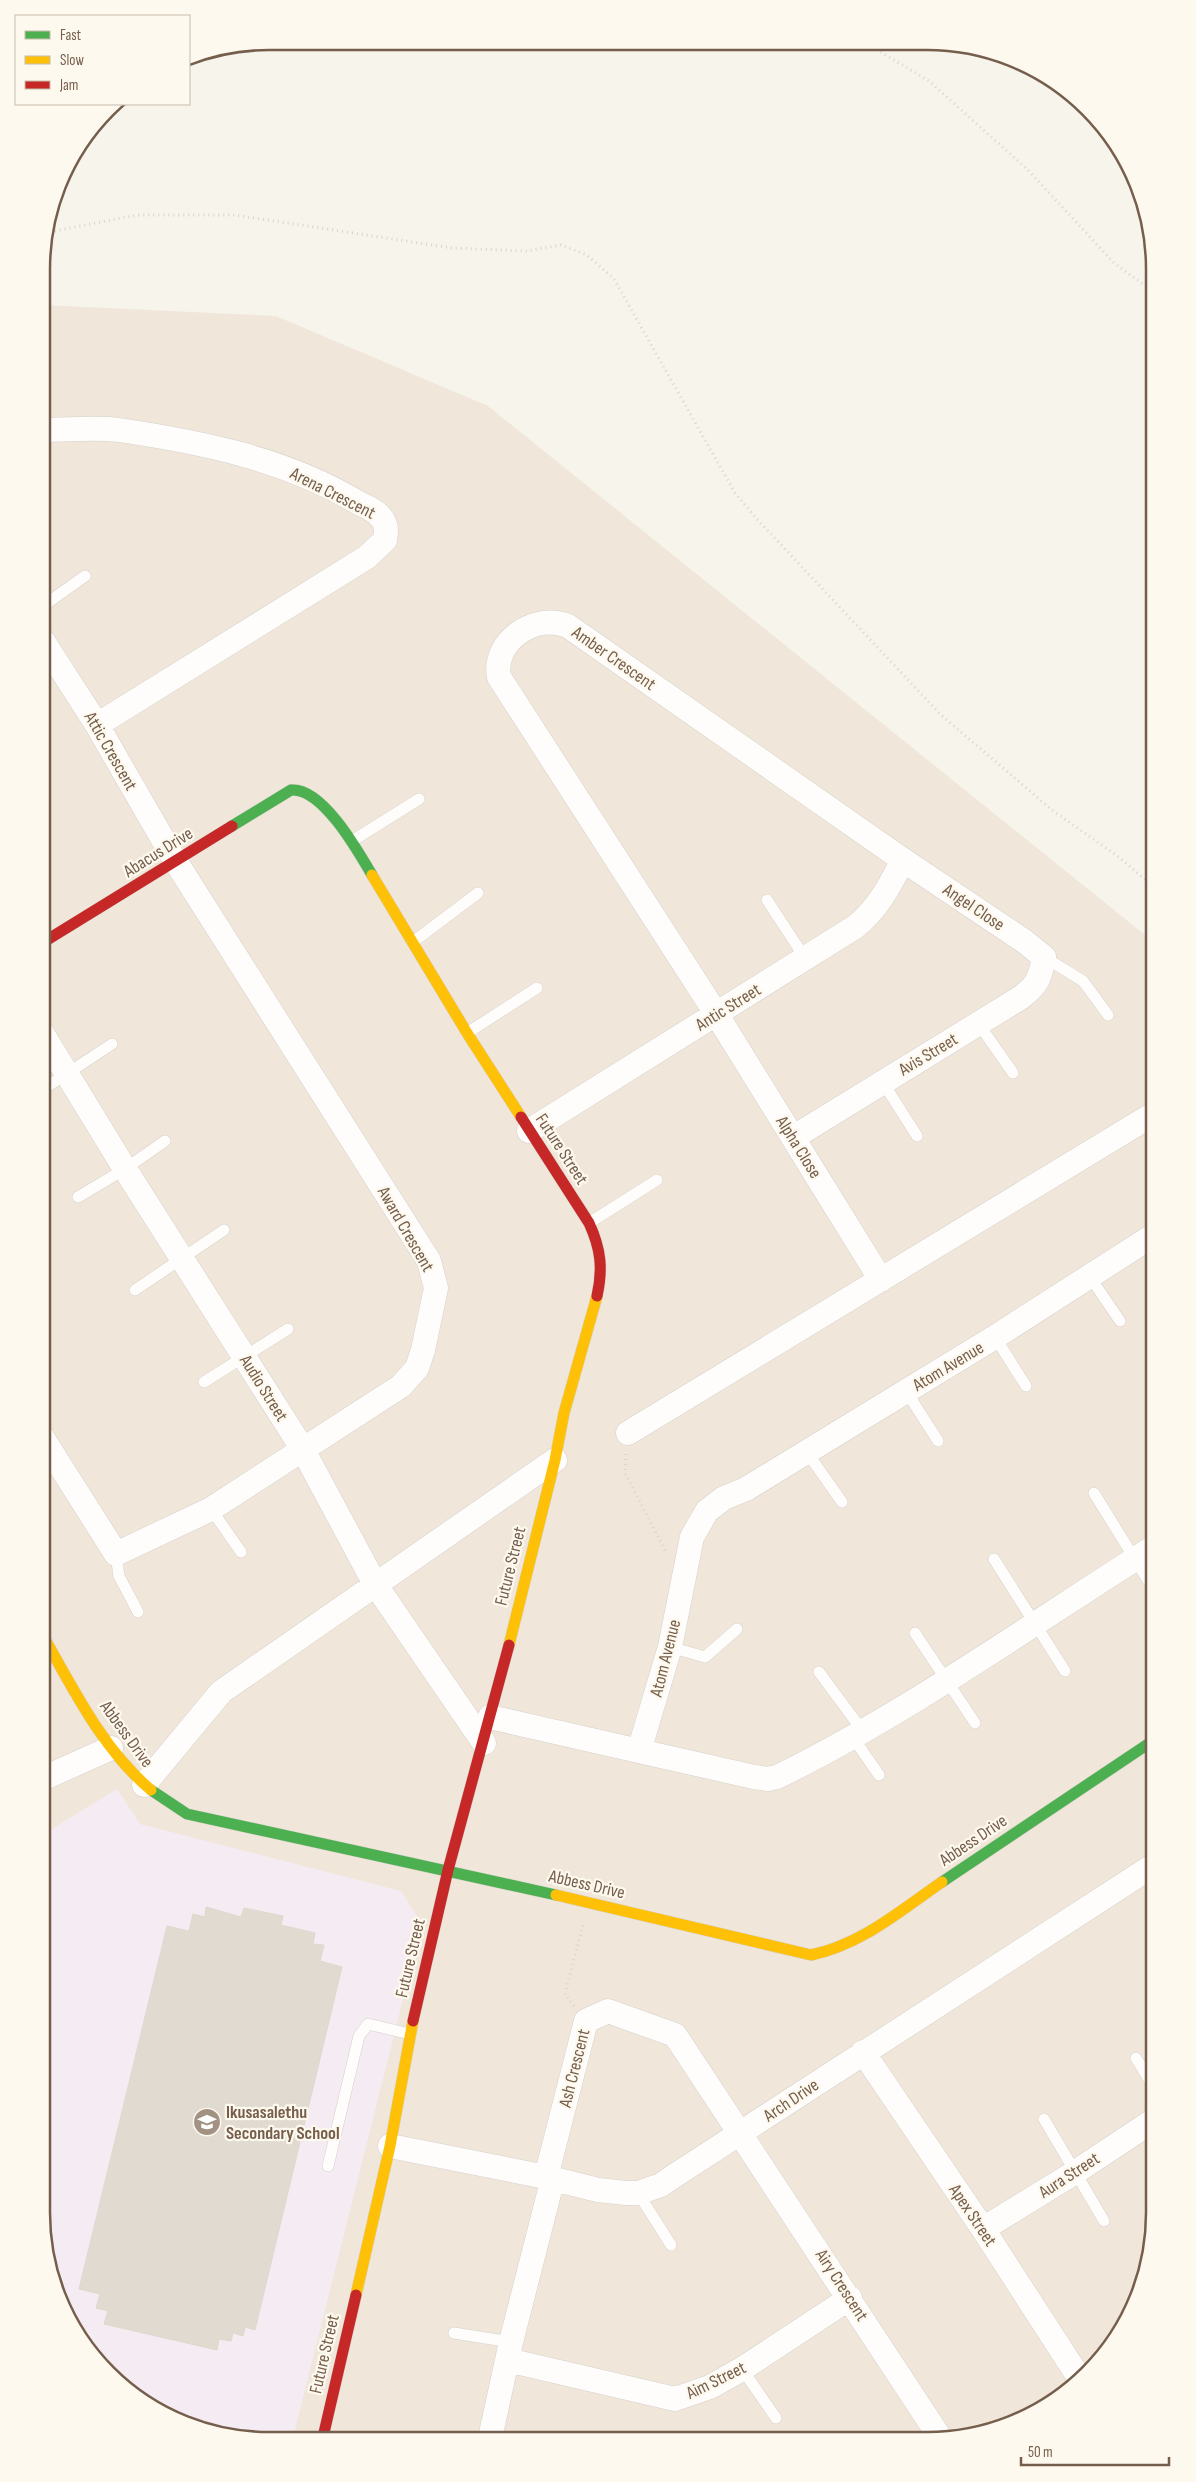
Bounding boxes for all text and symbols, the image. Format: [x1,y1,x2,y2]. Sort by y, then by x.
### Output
legend [15,15,190,105]
text: Fast [60,26,82,45]
text: Slow [60,51,84,70]
text: Jam [59,76,78,95]
street label: Arena Crescent [286,463,379,524]
street label: Amber Crescent [567,621,660,695]
street label: Attic Crescent [79,707,142,795]
street label: Abacus Drive [119,823,197,882]
street label: Angel Close [938,879,1008,936]
street label: Antic Street [691,979,765,1036]
street label: Avis Street [894,1028,962,1081]
street label: Future Street [531,1110,593,1189]
street label: Alpha Close [771,1111,826,1182]
street label: Award Crescent [372,1182,439,1276]
street label: Atom Avenue [908,1337,988,1396]
street label: Audio Street [234,1350,292,1426]
street label: Future Street [491,1524,531,1608]
street label: Atom Avenue [646,1617,685,1700]
street label: Abbess Drive [95,1696,158,1772]
street label: Abbess Drive [935,1810,1011,1871]
street label: Abbess Drive [546,1865,627,1903]
street label: Future Street [391,1916,430,2000]
street label: Ash Crescent [554,2026,594,2110]
street label: Arch Drive [759,2074,823,2127]
place label: Ikusasalethu Secondary School [226,2102,340,2144]
school or university icon: Ikusasalethu Secondary School [192,2107,222,2137]
street label: Aura Street [1034,2148,1104,2203]
street label: Apex Street [944,2179,1001,2251]
street label: Airy Crescent [810,2245,873,2325]
street label: Future Street [305,2312,344,2396]
street label: Aim Street [682,2357,750,2404]
scale bar [1021,2434,1168,2466]
text: 50 m [1028,2443,1053,2462]

